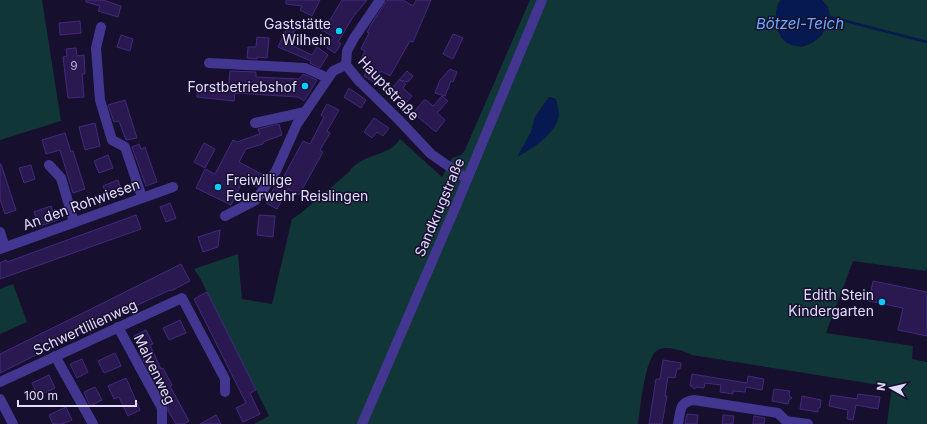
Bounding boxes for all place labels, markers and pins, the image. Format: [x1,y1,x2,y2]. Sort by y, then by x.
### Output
place label: Gaststätte Wilhein [264,15,331,48]
marker: Gaststätte Wilhein [334,26,344,36]
place label: Forstbetriebshof [187,78,297,95]
marker: Forstbetriebshof [300,81,310,91]
place label: Freiwillige Feuerwehr Reislingen [226,171,368,204]
marker: Freiwillige Feuerwehr Reislingen [213,182,223,192]
place label: Edith Stein Kindergarten [788,286,874,319]
marker: Edith Stein Kindergarten [877,297,887,307]

